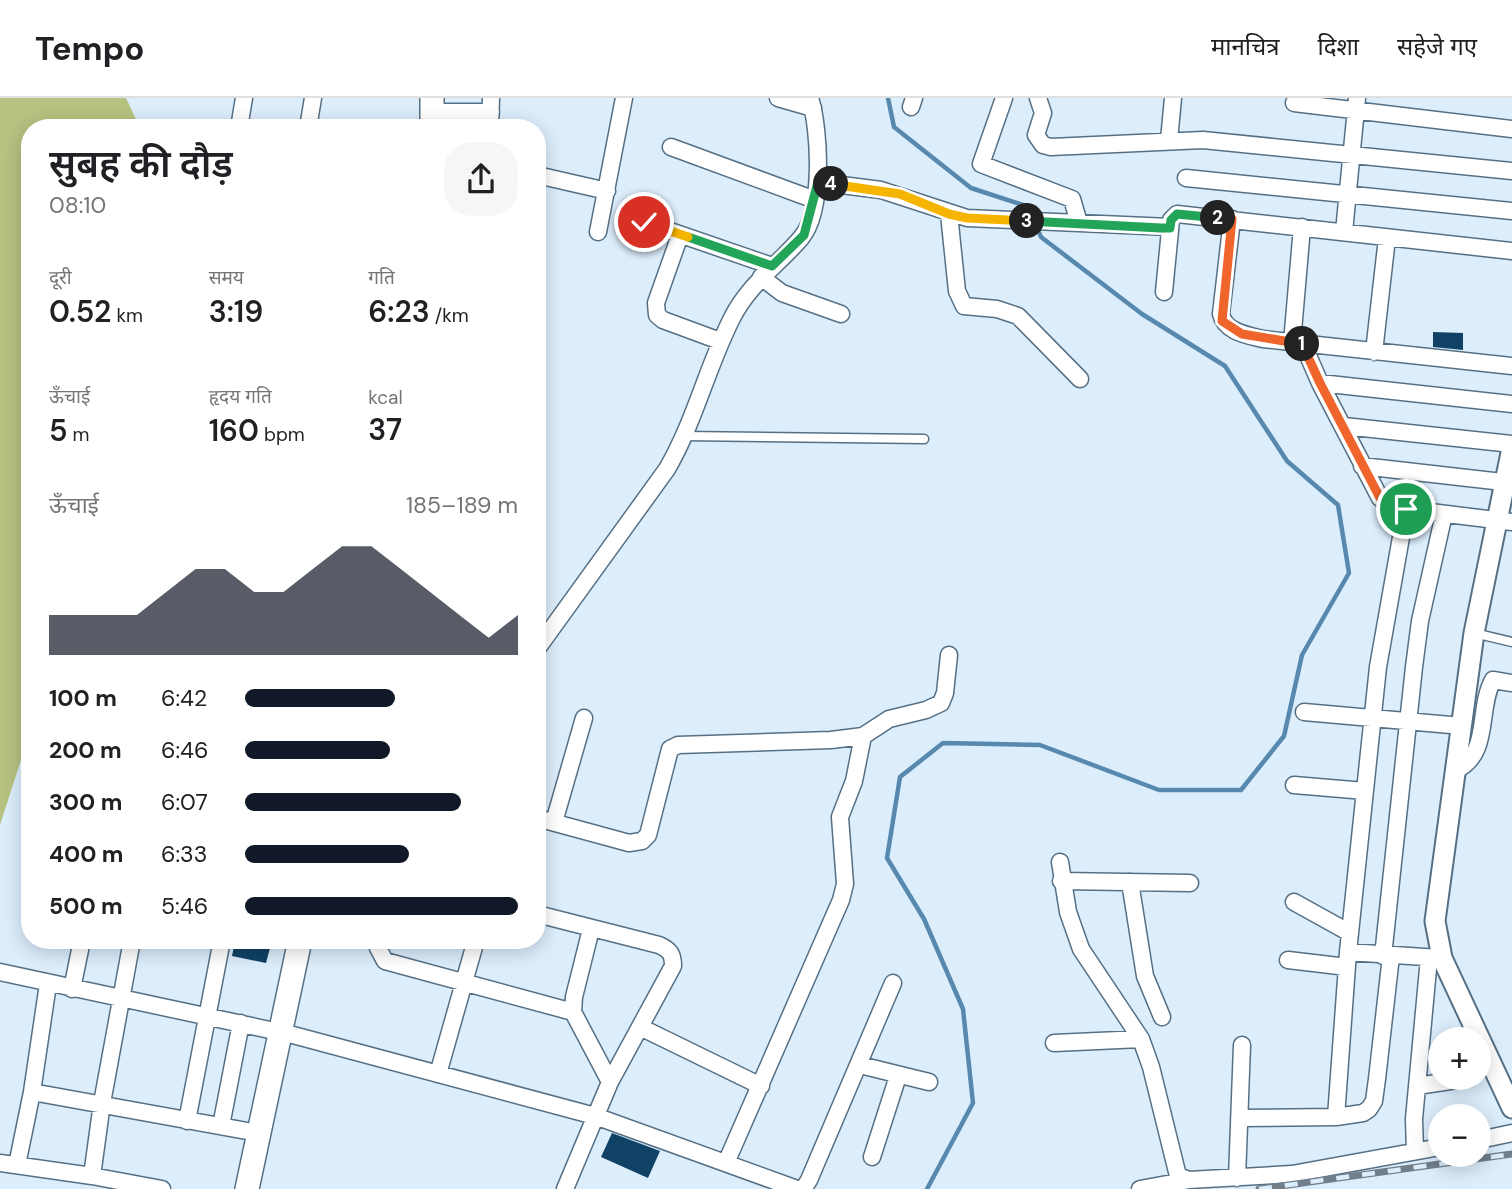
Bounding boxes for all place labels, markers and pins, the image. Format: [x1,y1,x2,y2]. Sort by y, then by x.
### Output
pin: 4 [814,166,848,202]
pin [614,192,674,252]
pin: 2 [1200,200,1236,236]
pin: 3 [1010,204,1044,238]
pin: 1 [1284,327,1320,362]
pin [1376,479,1436,539]

